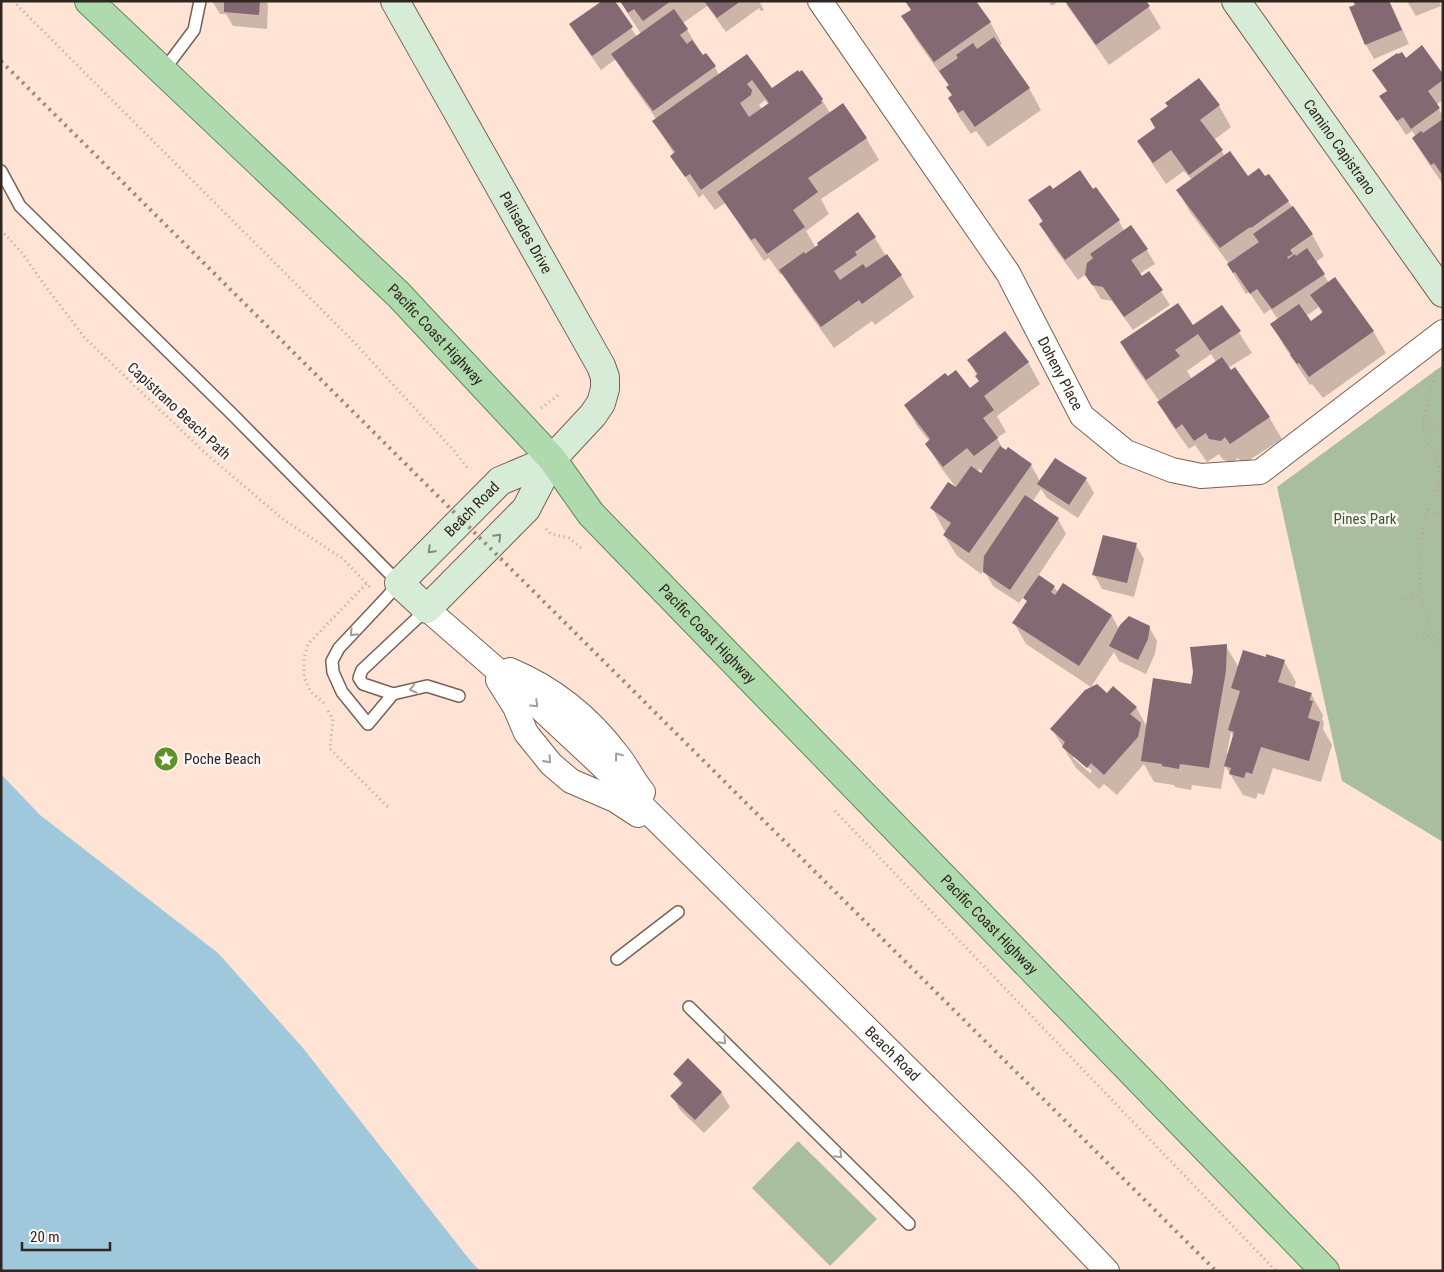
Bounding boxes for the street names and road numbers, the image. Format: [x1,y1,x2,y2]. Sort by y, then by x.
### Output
street label: Camino Capistrano [1300,96,1379,198]
street label: Palisades Drive [496,189,556,277]
street label: Pacific Coast Highway [384,280,487,389]
street label: Doheny Place [1034,334,1087,413]
street label: Capistrano Beach Path [124,359,234,463]
street label: Beach Road [441,478,503,541]
street label: Pacific Coast Highway [655,580,760,688]
street label: Pacific Coast Highway [937,871,1042,978]
street label: Beach Road [861,1023,924,1085]

